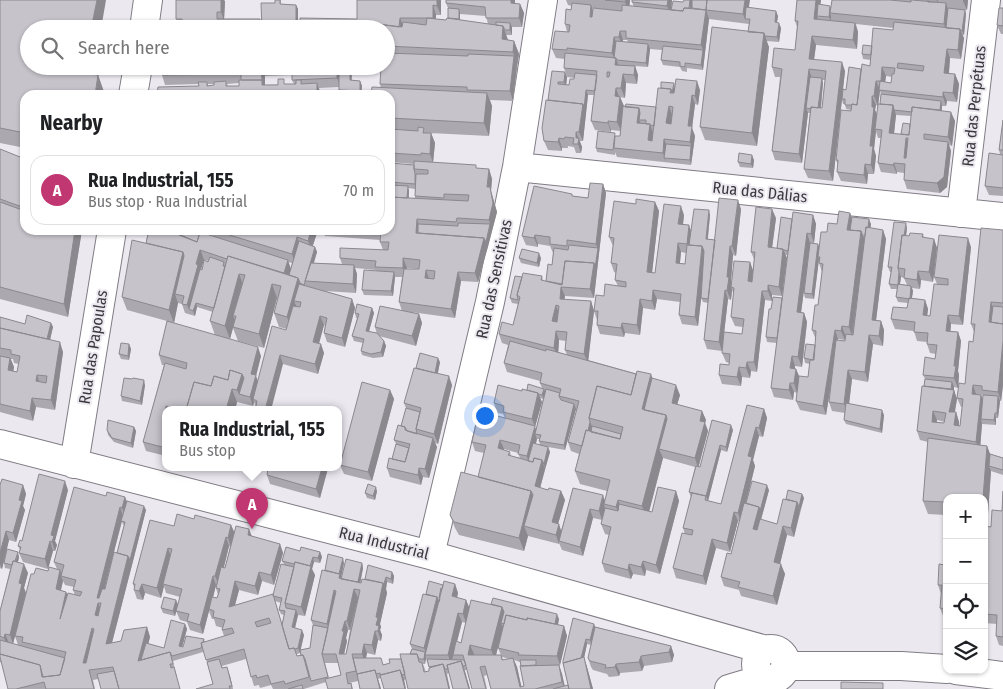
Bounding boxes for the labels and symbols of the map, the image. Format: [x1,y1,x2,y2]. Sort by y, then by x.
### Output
street label: Rua das Perpétuas [958,44,990,167]
street label: Rua das Dálias [712,178,809,206]
street label: Rua das Sensitivas [472,217,516,340]
street label: Rua das Papoulas [75,289,111,405]
your location [472,403,498,429]
pin: A [236,488,268,529]
street label: Rua Industrial [337,523,431,563]

